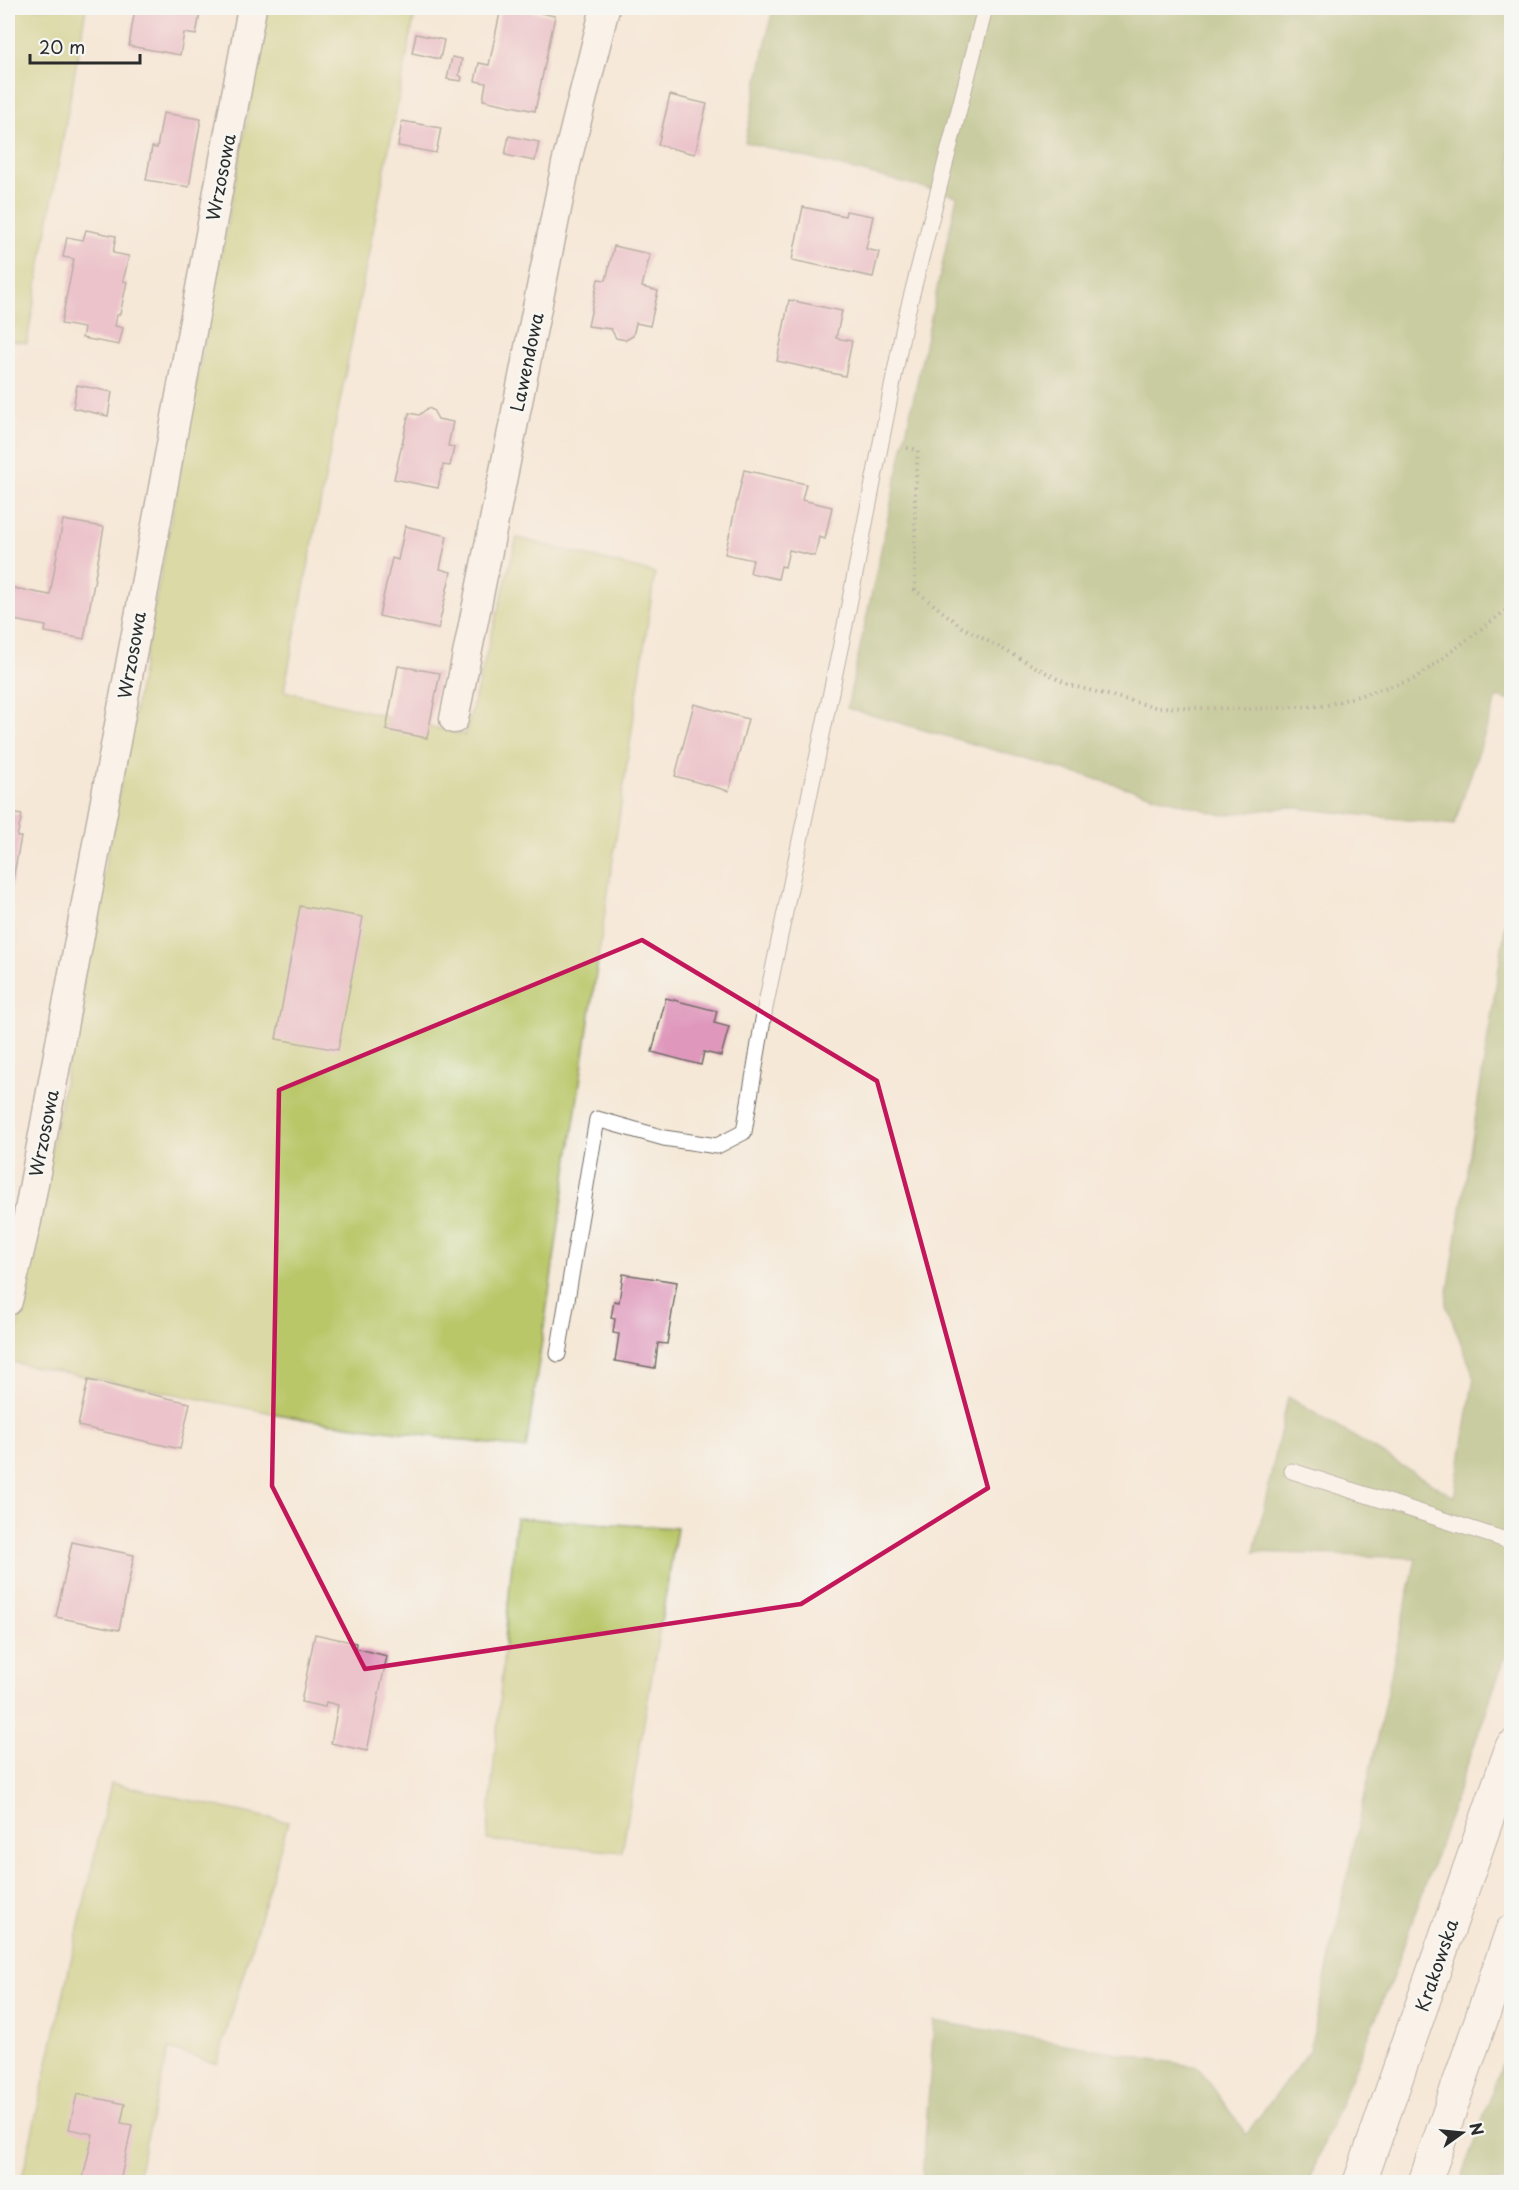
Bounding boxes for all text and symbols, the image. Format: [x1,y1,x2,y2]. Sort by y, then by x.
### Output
scale bar [30,27,140,65]
text: 20 m [39,33,85,60]
street label: Wrzosowa [198,130,242,223]
street label: Lawendowa [502,309,550,414]
street label: Wrzosowa [110,608,152,701]
street label: Wrzosowa [21,1086,65,1179]
street label: Krakowska [1408,1914,1465,2015]
north arrow [1432,2103,1492,2163]
text: N [1464,2120,1491,2138]

